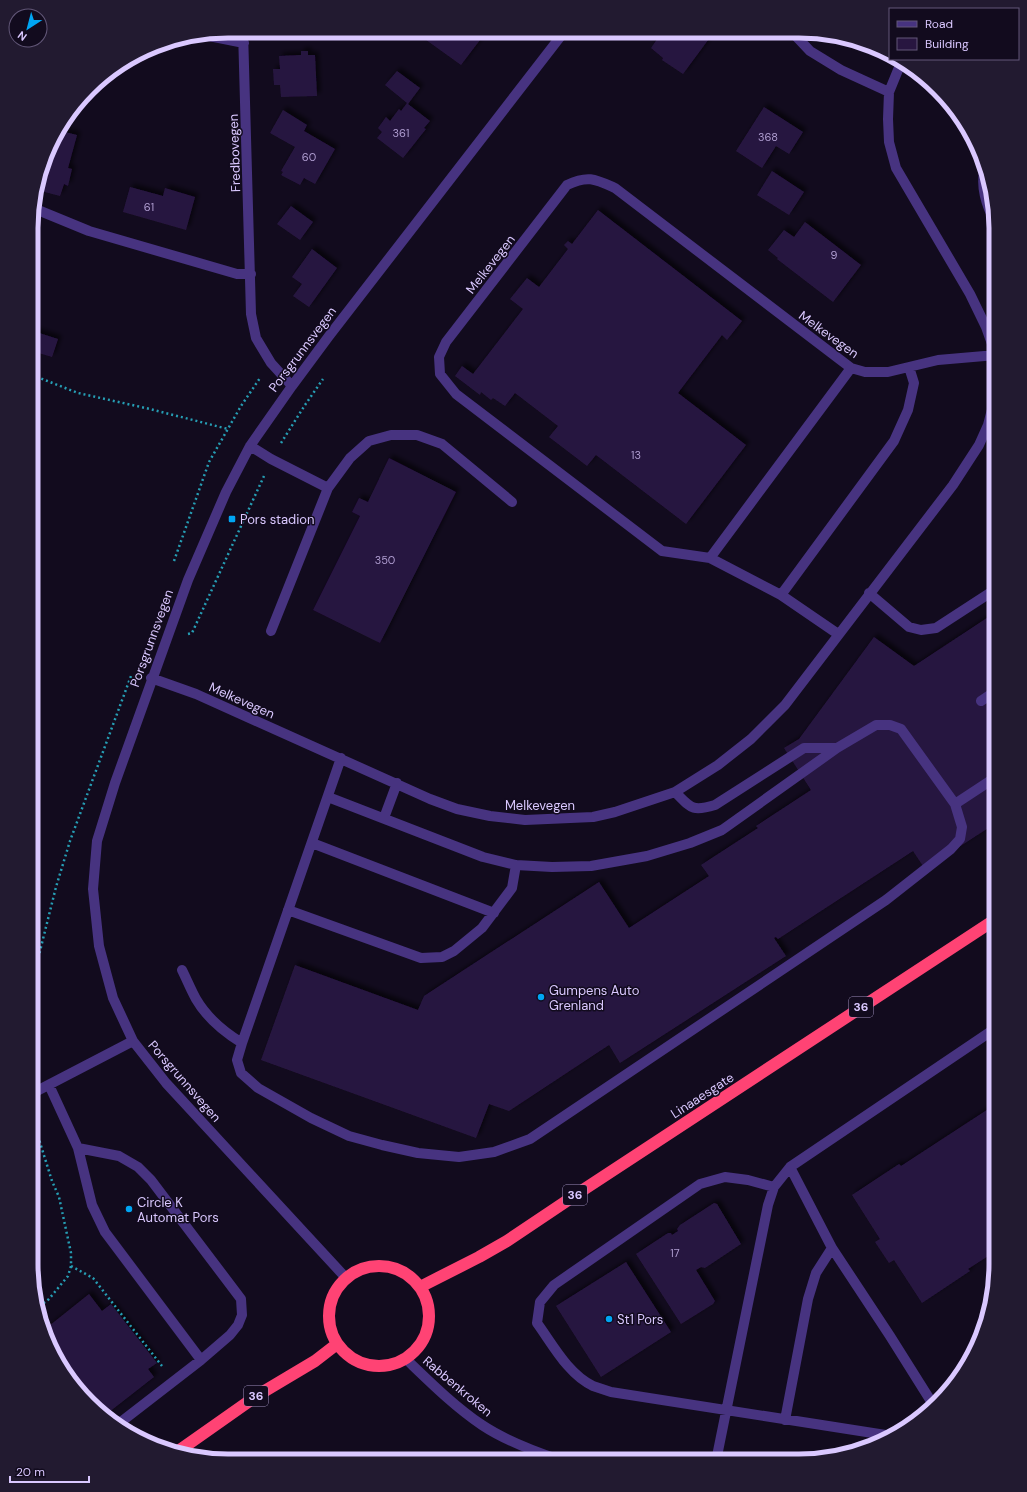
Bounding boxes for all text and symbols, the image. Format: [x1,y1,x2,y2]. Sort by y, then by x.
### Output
north arrow [8,8,48,48]
legend [889,8,1019,60]
text: Road [925,16,953,32]
text: N [15,28,29,44]
text: Building [925,36,969,52]
street label: Fredbovegen [225,114,244,192]
house number: 361 [393,126,409,140]
house number: 368 [758,130,778,144]
house number: 60 [302,150,316,164]
house number: 61 [144,200,154,214]
street label: Melkevegen [462,231,519,297]
house number: 9 [831,248,838,262]
street label: Porsgrunnsvegen [265,303,340,395]
street label: Melkevegen [795,307,862,362]
house number: 13 [631,448,641,462]
place label: Pors stadion [240,511,315,528]
marker: Pors stadion [227,514,237,524]
house number: 350 [375,553,395,567]
street label: Porsgrunnsvegen [126,587,177,689]
street label: Melkevegen [206,678,277,722]
street label: Melkevegen [505,797,575,814]
place label: Gumpens Auto Grenland [549,982,640,1014]
marker: Gumpens Auto Grenland [536,992,546,1002]
road number: 36 [849,997,873,1017]
street label: Porsgrunnsvegen [145,1037,225,1126]
street label: Linaaesgate [667,1069,737,1122]
road number: 36 [563,1185,587,1205]
place label: Circle K Automat Pors [137,1194,219,1226]
marker: Circle K Automat Pors [124,1204,134,1214]
house number: 17 [670,1246,680,1260]
place label: St1 Pors [617,1311,663,1328]
marker: St1 Pors [604,1314,614,1324]
street label: Rabbenkroken [419,1352,496,1420]
road number: 36 [244,1386,268,1406]
scale bar [10,1458,89,1484]
text: 20 m [16,1464,45,1480]

